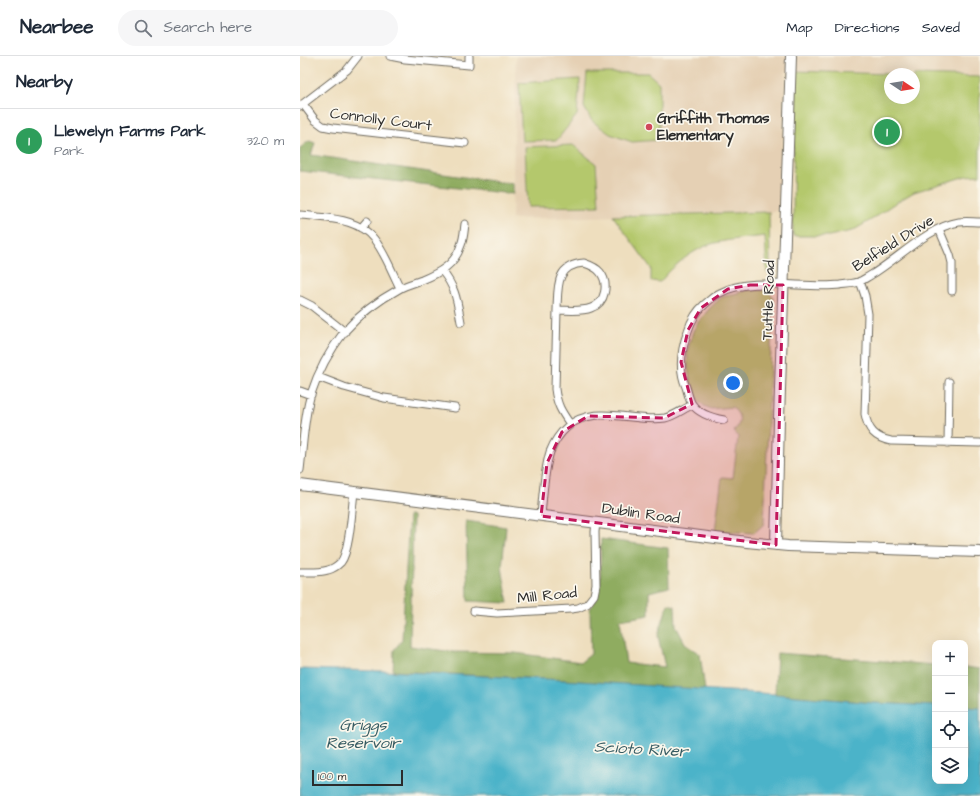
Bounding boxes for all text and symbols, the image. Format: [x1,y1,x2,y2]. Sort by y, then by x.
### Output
search box [118,10,398,46]
text: Nearbee [20,14,94,41]
icon: search [132,17,154,39]
text: Search here [164,17,252,38]
text: Map [786,18,813,38]
text: Directions [835,18,900,38]
text: Saved [922,18,960,38]
north arrow [884,68,920,104]
text: Nearby [16,70,73,94]
street label: Connolly Court [329,103,433,137]
place label: Griffith Thomas Elementary [657,108,770,147]
pin: 1 [874,117,900,147]
text: Llewelyn Farms Park [54,121,205,142]
marker: Griffith Thomas Elementary [644,122,654,132]
text: 1 [28,132,30,150]
text: 320 m [246,132,284,150]
text: Park [54,142,84,160]
street label: Belfield Drive [848,210,938,277]
street label: Tuttle Road [757,259,780,340]
your location [723,373,743,393]
street label: Dublin Road [601,498,681,529]
street label: Mill Road [516,582,578,609]
map controls [932,640,968,784]
button: + [932,640,968,676]
button: − [932,676,968,712]
button: locate [932,712,968,748]
water label: Griggs Reservoir [326,714,402,754]
water label: Scioto River [594,736,690,763]
button: layers [932,748,968,784]
scale bar [312,768,403,787]
text: 100 m [318,769,346,784]

